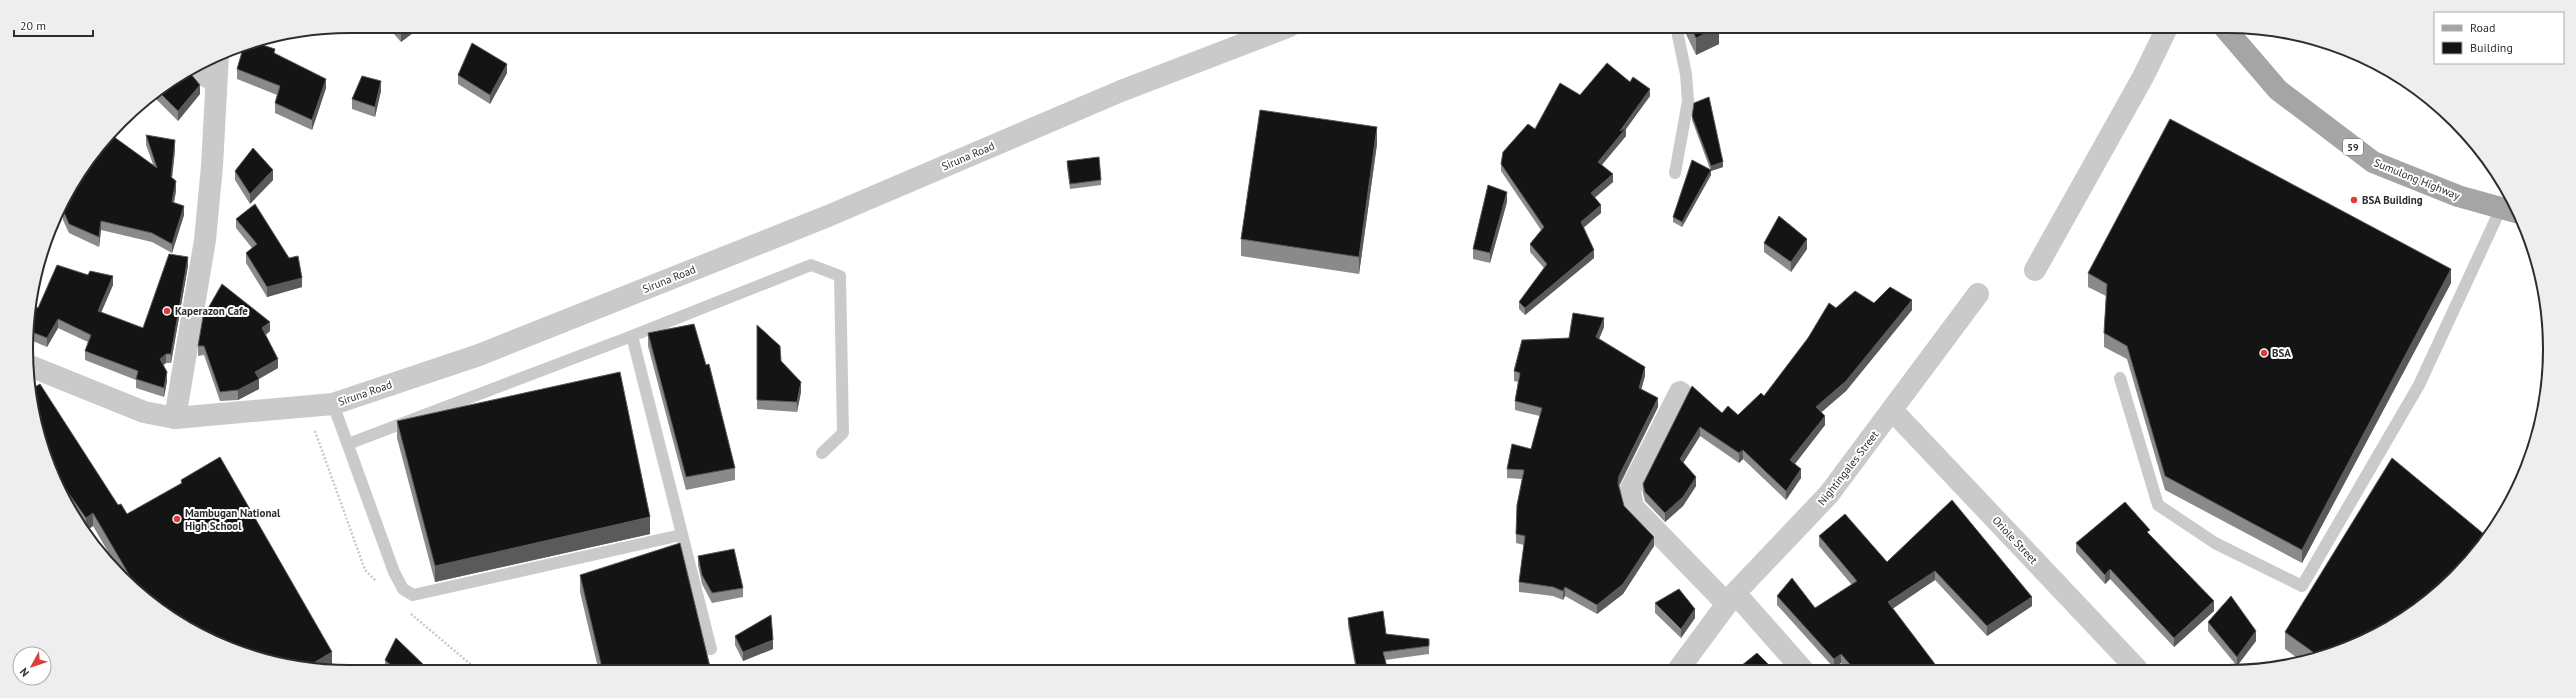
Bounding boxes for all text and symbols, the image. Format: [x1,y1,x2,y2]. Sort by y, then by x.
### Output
scale bar [14,12,93,38]
legend [2434,12,2564,64]
text: 20 m [20,18,46,33]
text: Road [2470,20,2495,35]
text: Building [2470,40,2513,55]
street label: Siruna Road [939,139,997,173]
road number: 59 [2343,139,2363,155]
street label: Sumulong Highway [2372,155,2463,203]
place label: BSA Building [2362,193,2423,207]
marker: BSA Building [2349,195,2359,205]
street label: Siruna Road [640,262,698,296]
place label: Kaperazon Cafe [175,304,248,318]
marker: Kaperazon Cafe [162,306,172,316]
place label: BSA [2272,346,2291,360]
marker: BSA [2259,348,2269,358]
street label: Siruna Road [336,377,394,409]
street label: Nightingales Street [1815,428,1882,508]
place label: Mambugan National High School [185,506,281,533]
street label: Oriole Street [1989,513,2041,567]
marker: Mambugan National High School [172,514,182,524]
north arrow [12,646,52,686]
text: N [17,665,32,680]

